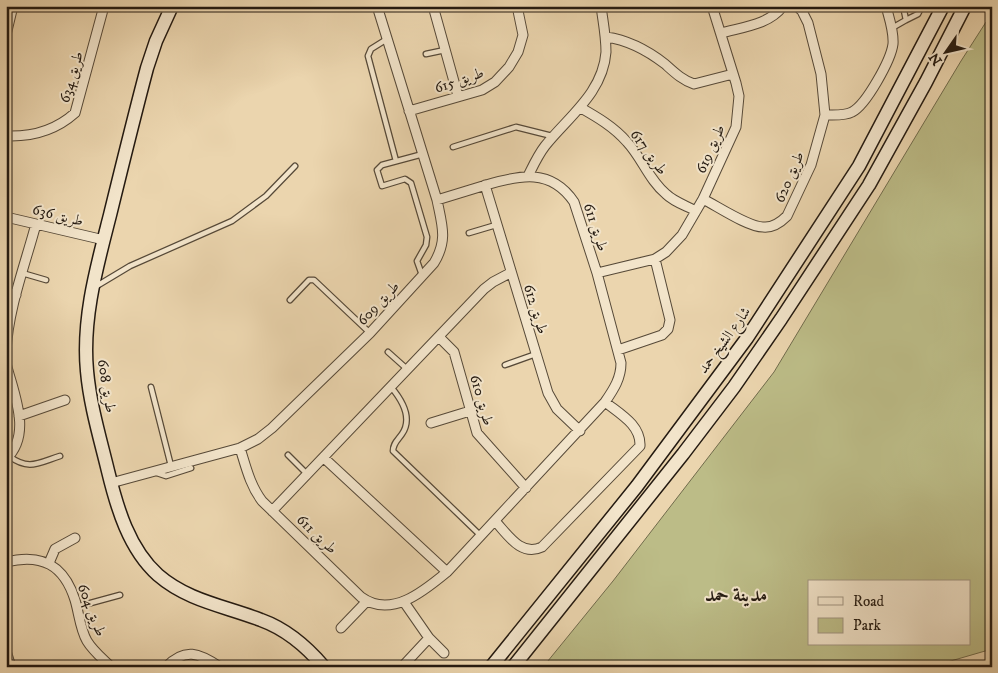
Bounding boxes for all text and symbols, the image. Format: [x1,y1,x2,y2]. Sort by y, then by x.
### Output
north arrow [920,28,970,78]
text: N [925,48,947,69]
street label: طريق 634 [55,49,88,105]
street label: طريق 615 [432,63,486,98]
street label: طريق 619 [691,122,730,177]
street label: طريق 617 [626,126,672,179]
street label: طريق 620 [770,149,809,206]
street label: طريق 636 [30,200,85,231]
street label: طريق 611 [579,201,612,254]
street label: طريق 609 [353,277,404,330]
street label: طريق 612 [519,282,552,336]
street label: شارع الشيخ حمد [694,303,758,380]
street label: طريق 608 [93,358,120,414]
street label: طريق 610 [465,373,498,428]
street label: طريق 611 [292,510,341,558]
legend [808,580,970,646]
street label: طريق 604 [73,581,110,639]
district label: مدينة حمد [705,583,767,608]
text: Road [853,592,885,611]
text: Park [853,616,882,635]

